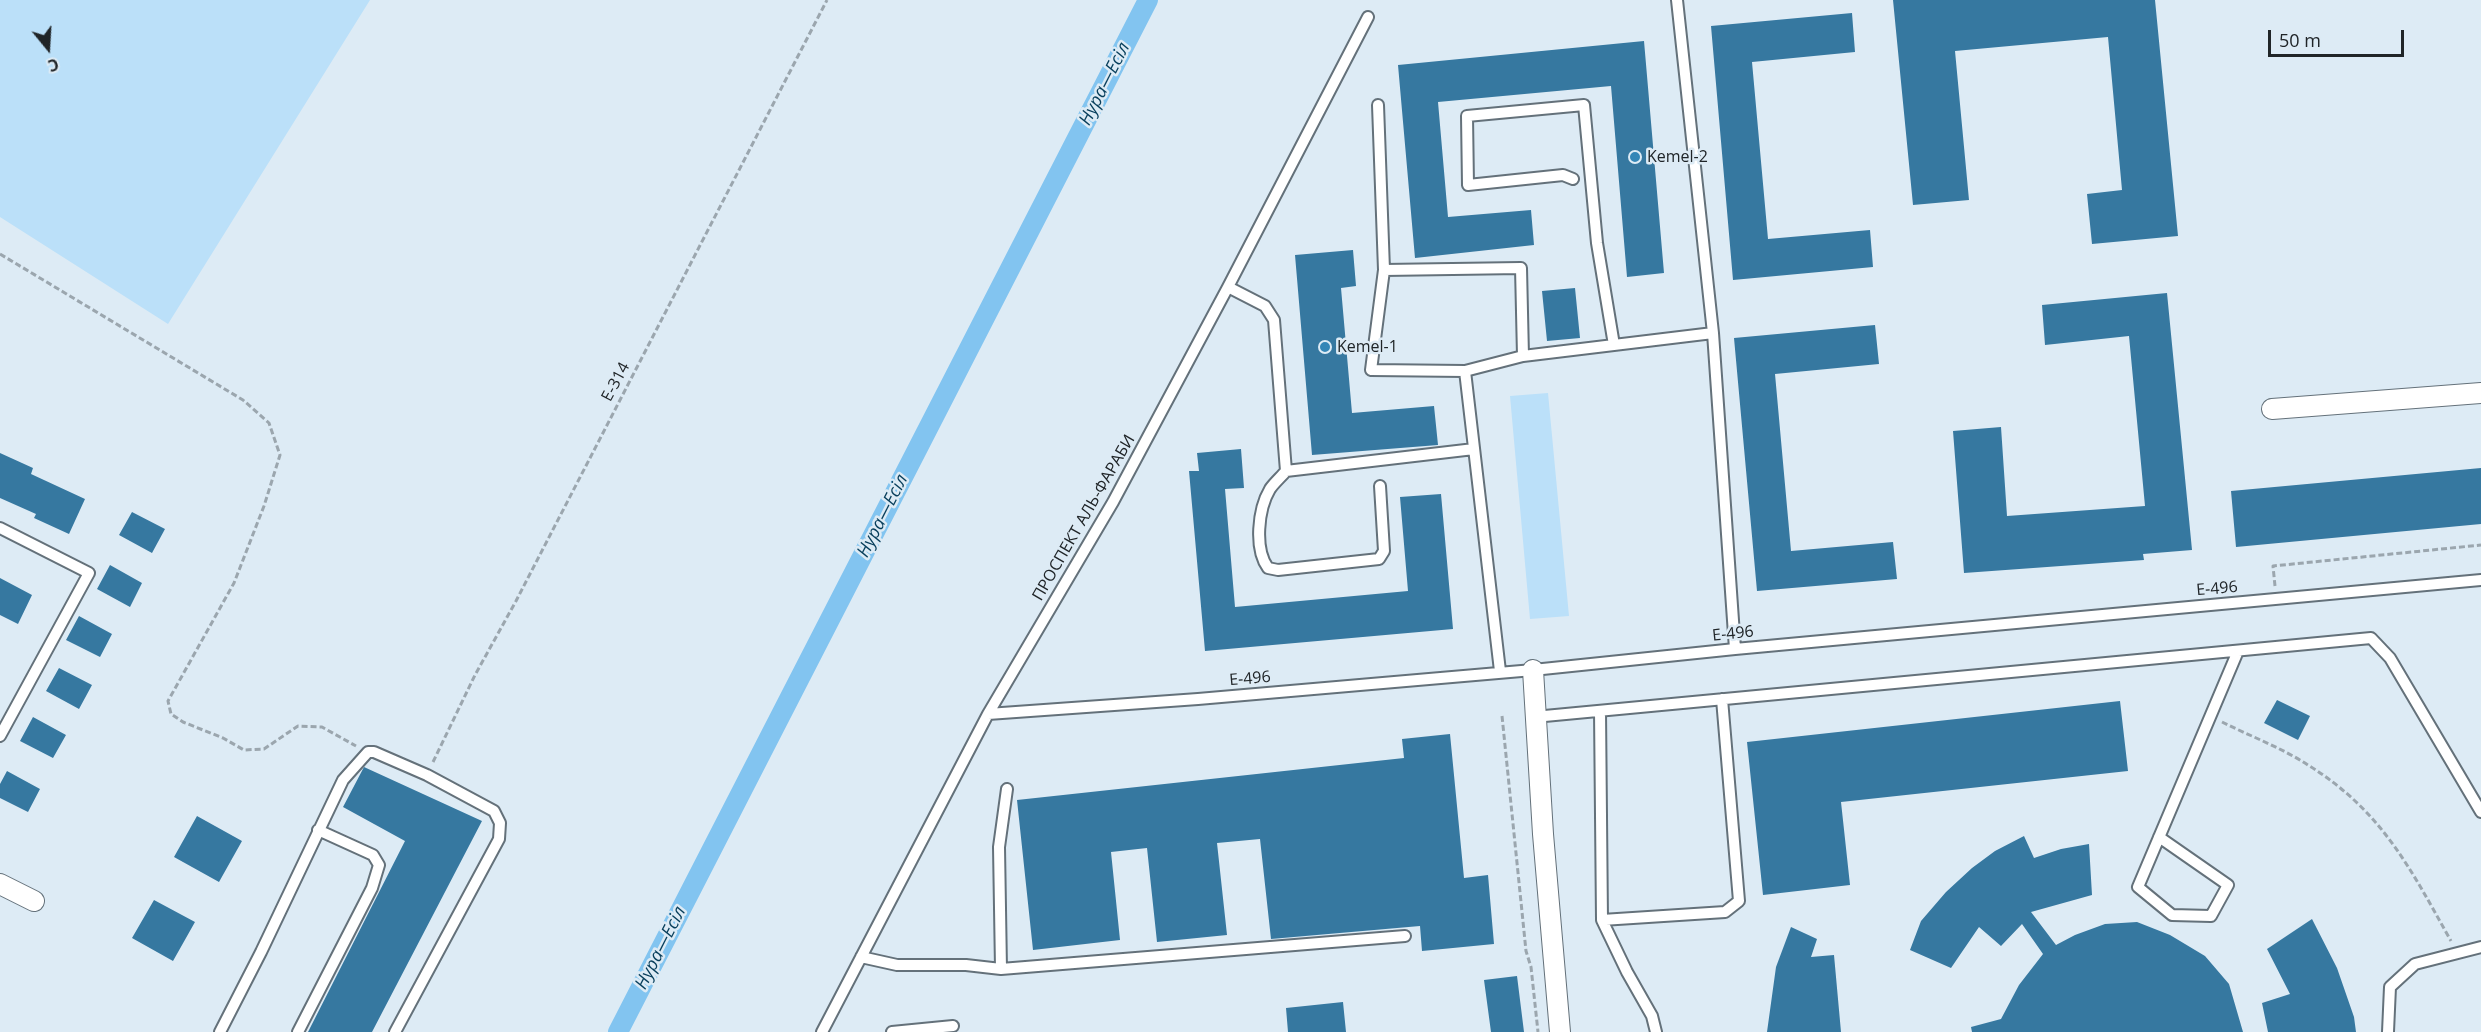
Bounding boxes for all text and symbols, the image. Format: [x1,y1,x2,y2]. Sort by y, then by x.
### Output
north arrow [18,18,78,78]
scale bar [2271,18,2408,56]
text: 50 m [2279,28,2321,52]
water label: Нура—Есіл [1075,39,1135,129]
text: С [45,53,62,77]
place label: Kemel-2 [1647,147,1708,167]
marker: Kemel-2 [1628,150,1642,164]
place label: Kemel-1 [1337,337,1398,357]
marker: Kemel-1 [1318,340,1332,354]
street label: E-314 [598,359,634,405]
street label: ПРОСПЕКТ АЛЬ-ФАРАБИ [1029,432,1139,604]
water label: Нура—Есіл [853,471,913,561]
street label: E-496 [2196,578,2238,600]
street label: E-496 [1711,622,1755,646]
street label: E-496 [1229,668,1271,690]
water label: Нура—Есіл [631,903,691,993]

